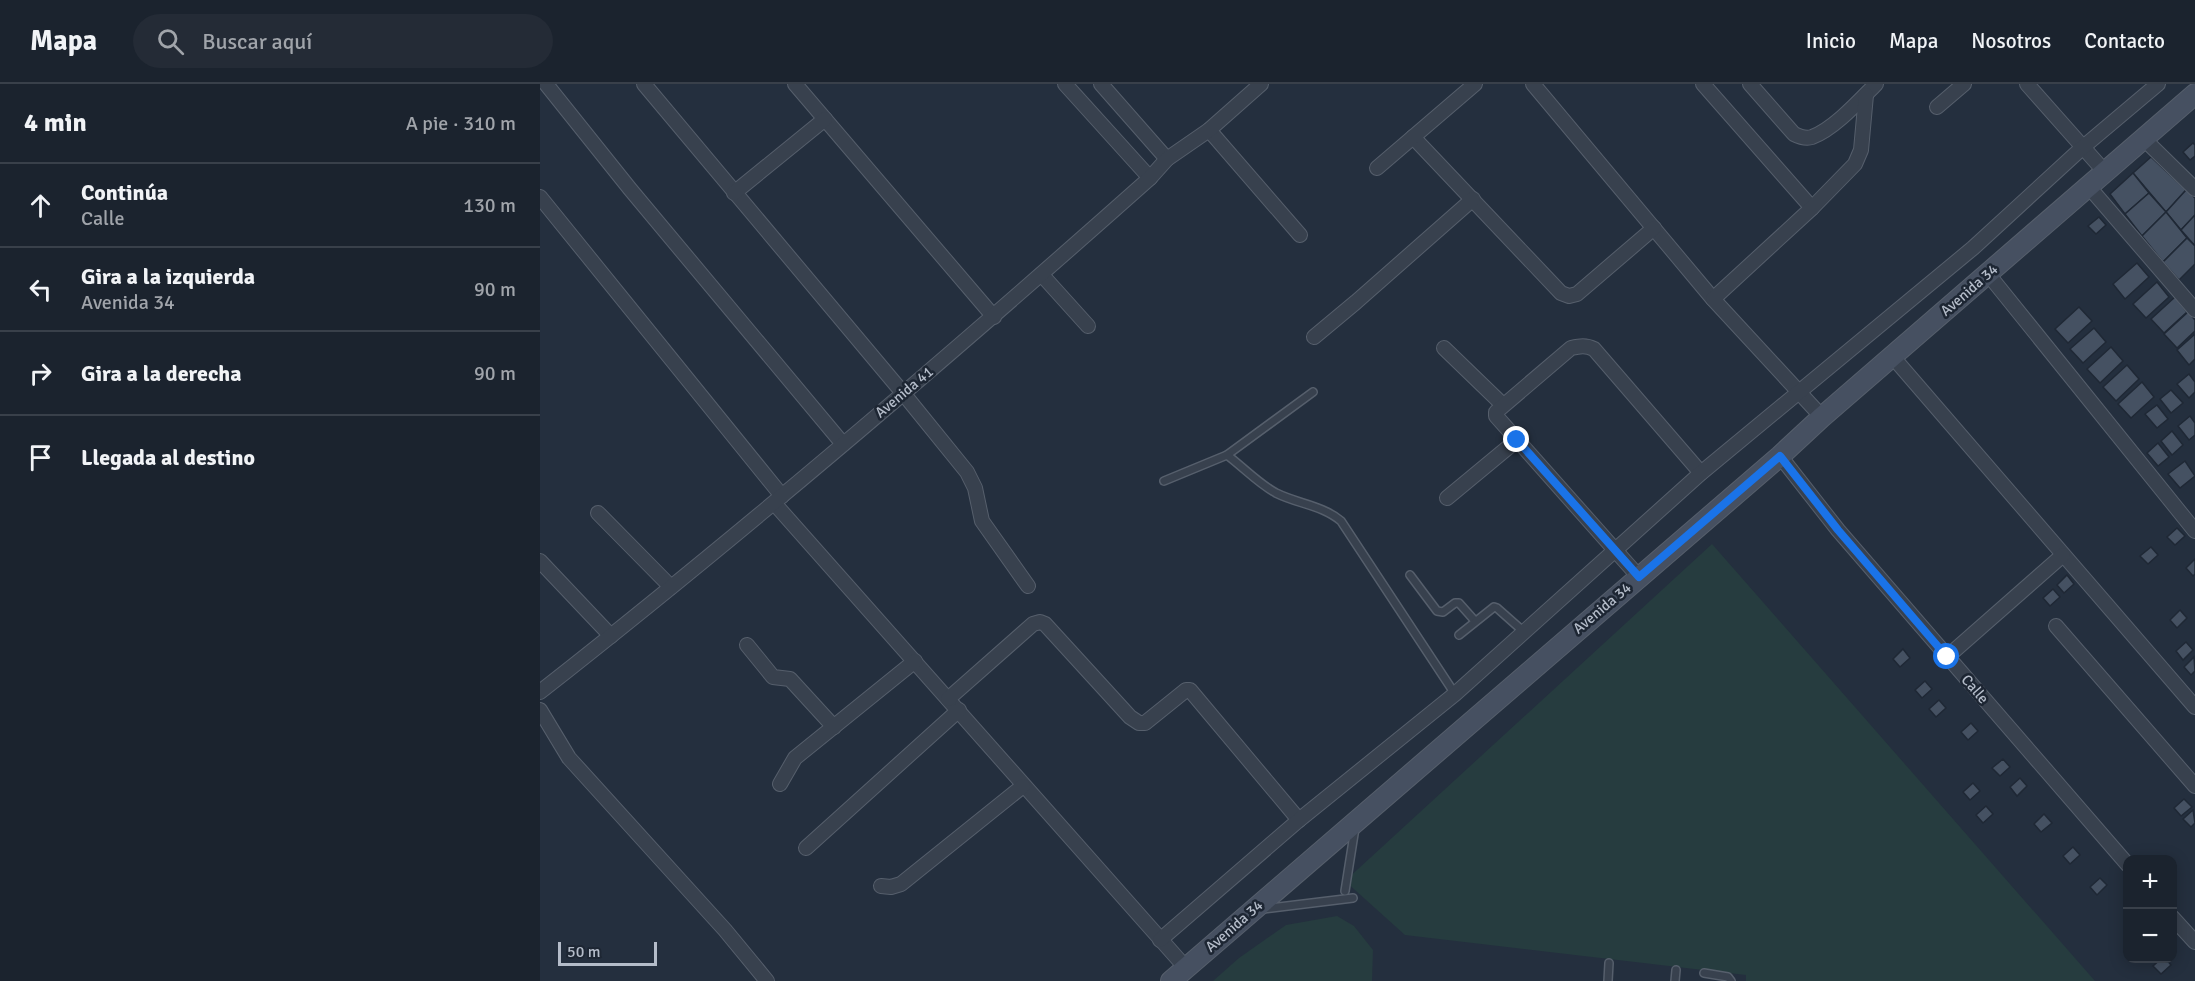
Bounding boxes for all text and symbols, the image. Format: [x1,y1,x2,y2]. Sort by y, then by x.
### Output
search box [133,14,553,68]
text: Mapa [30,24,97,58]
icon: search [154,25,187,58]
text: Buscar aquí [202,28,312,55]
text: Inicio [1806,28,1856,54]
text: Mapa [1889,28,1938,54]
text: Nosotros [1971,28,2051,54]
text: Contacto [2084,28,2165,54]
text: 4 min [24,107,87,139]
text: A pie · 310 m [406,111,516,136]
text: Continúa [81,179,168,206]
icon: ahead [24,189,57,222]
text: 130 m [463,193,516,218]
text: Calle [81,206,124,231]
street label: Avenida 34 [1937,260,2001,320]
text: Gira a la izquierda [81,263,255,290]
icon: left [24,273,57,306]
text: 90 m [474,277,516,302]
text: Avenida 34 [81,290,175,315]
icon: right [24,357,57,390]
text: Gira a la derecha [81,360,242,387]
text: 90 m [474,361,516,386]
street label: Avenida 41 [871,362,937,422]
route end [1503,426,1529,452]
icon: arrive [24,441,57,474]
text: Llegada al destino [81,444,255,471]
street label: Avenida 34 [1569,578,1635,638]
route start [1933,643,1959,669]
street label: Calle [1958,671,1992,707]
map controls [2123,855,2177,963]
button: + [2123,855,2177,909]
street label: Avenida 34 [1202,896,1266,956]
button: − [2123,909,2177,963]
scale bar [558,939,657,966]
text: 50 m [567,942,601,962]

